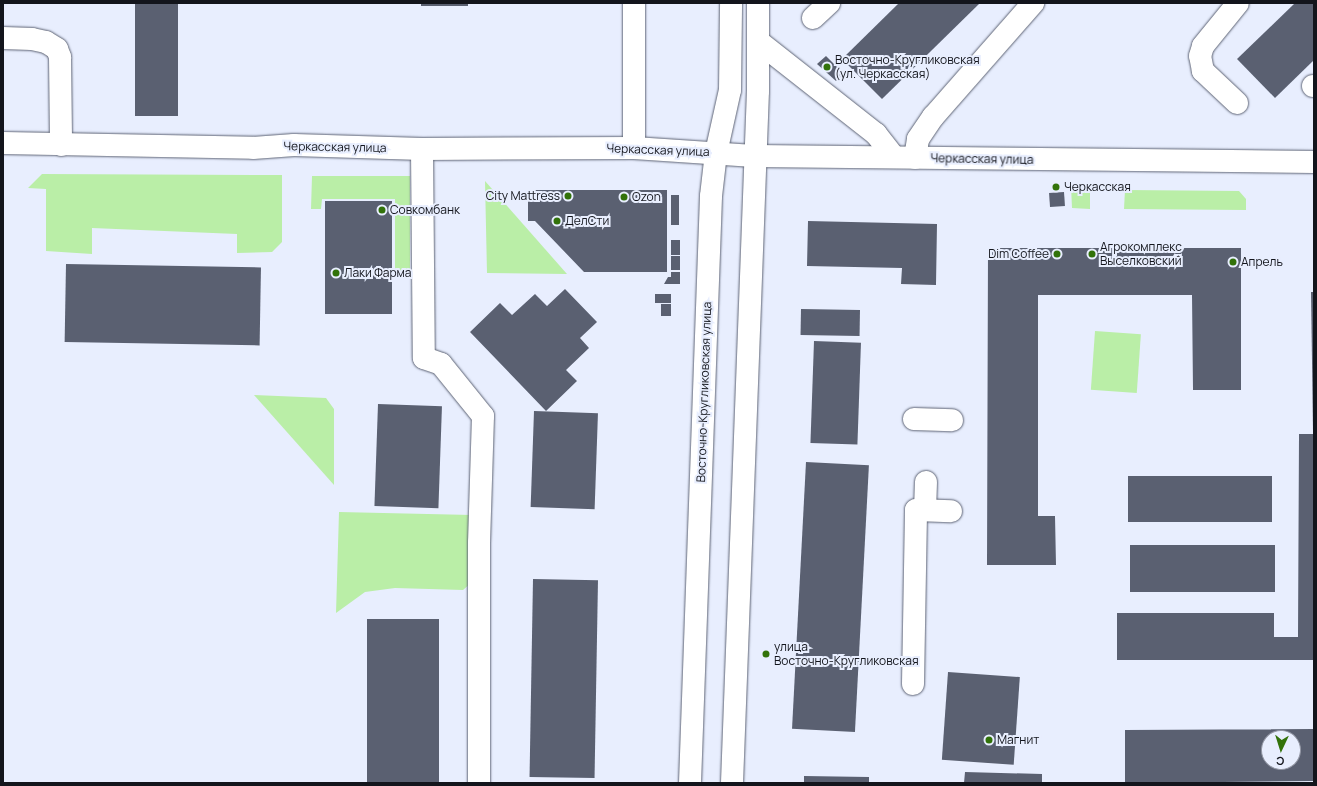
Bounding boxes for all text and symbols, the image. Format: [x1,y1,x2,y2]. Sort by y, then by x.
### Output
place label: Восточно-Кругликовская (ул. Черкасская) [835,53,980,81]
marker: Восточно-Кругликовская (ул. Черкасская) [822,62,832,72]
street label: Черкасская улица [283,139,387,155]
street label: Черкасская улица [606,141,710,159]
street label: Черкасская улица [930,151,1034,167]
place label: Черкасская [1064,180,1131,194]
marker: Черкасская [1051,182,1061,192]
place label: City Mattress [486,189,560,203]
place label: Ozon [632,190,661,204]
marker: City Mattress [563,191,573,201]
marker: Ozon [619,192,629,202]
place label: Совкомбанк [390,203,460,217]
marker: Совкомбанк [377,205,387,215]
place label: ДелСти [565,214,609,228]
marker: ДелСти [552,216,562,226]
place label: Агрокомплекс Выселковский [1100,240,1182,268]
place label: Dim Coffee [988,247,1049,261]
marker: Dim Coffee [1052,249,1062,259]
marker: Агрокомплекс Выселковский [1087,249,1097,259]
place label: Апрель [1241,255,1283,269]
marker: Апрель [1228,257,1238,267]
place label: Лаки Фарма [344,266,411,280]
marker: Лаки Фарма [331,268,341,278]
street label: Восточно-Кругликовская улица [694,301,714,483]
place label: улица Восточно-Кругликовская [774,640,919,668]
marker: улица Восточно-Кругликовская [761,649,771,659]
north arrow [1261,730,1301,770]
place label: Магнит [997,733,1039,747]
marker: Магнит [984,735,994,745]
text: С [1276,754,1285,769]

